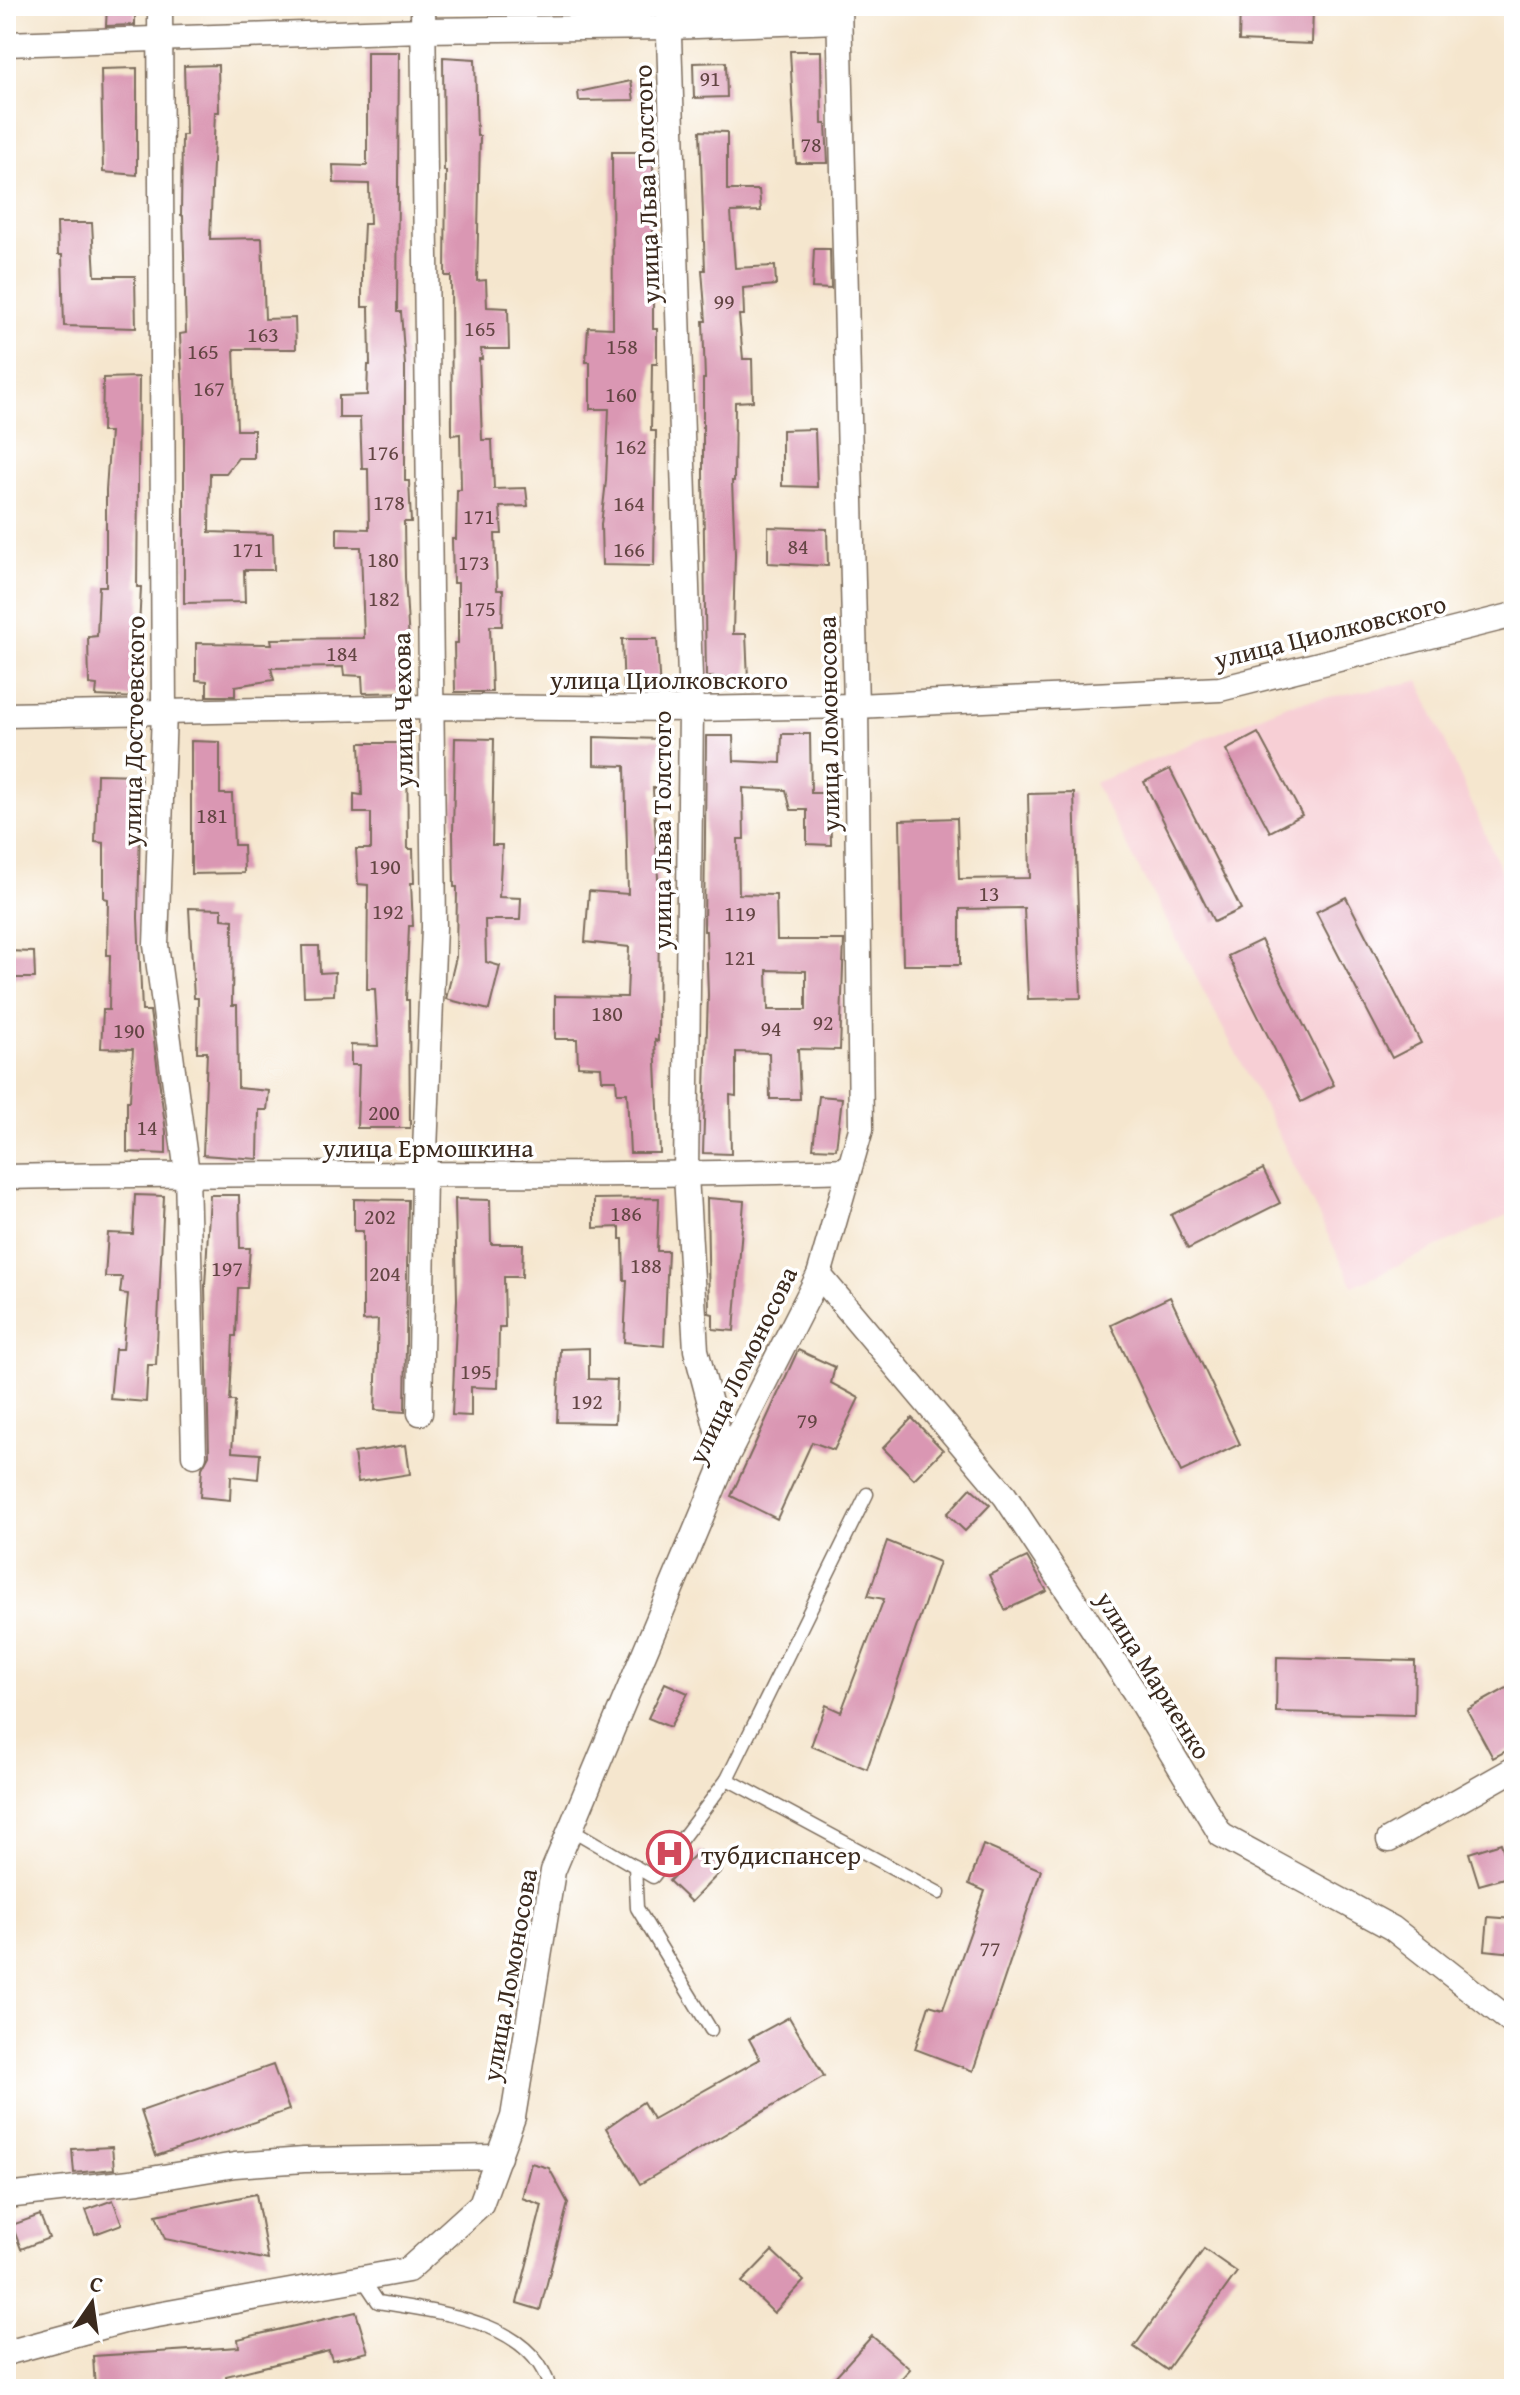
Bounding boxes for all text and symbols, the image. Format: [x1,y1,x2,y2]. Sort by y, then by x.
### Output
house number: 91 [699,62,721,94]
street label: улица Льва Толстого [622,64,670,305]
house number: 78 [800,128,822,160]
house number: 99 [713,285,735,317]
house number: 165 [464,312,496,344]
house number: 163 [247,318,279,350]
house number: 158 [606,330,638,362]
house number: 165 [187,335,219,367]
house number: 167 [193,372,225,404]
house number: 160 [605,378,637,410]
house number: 162 [615,430,647,462]
house number: 176 [367,436,399,468]
house number: 178 [373,486,405,518]
house number: 164 [613,487,645,519]
house number: 171 [463,500,495,532]
house number: 84 [787,530,809,562]
house number: 171 [232,533,264,565]
house number: 166 [613,533,645,565]
house number: 180 [367,543,399,575]
house number: 173 [458,546,490,578]
house number: 182 [368,582,400,614]
street label: улица Циолковского [1209,583,1450,679]
house number: 175 [464,592,496,624]
street label: улица Достоевского [111,615,155,848]
street label: улица Ломоносова [807,615,849,833]
street label: улица Чехова [381,631,423,789]
house number: 184 [326,637,358,669]
street label: улица Циолковского [549,660,788,699]
street label: улица Льва Толстого [642,710,681,951]
house number: 181 [196,799,228,831]
house number: 190 [369,850,401,882]
house number: 13 [978,877,1000,909]
house number: 192 [372,895,404,927]
house number: 119 [724,897,756,929]
house number: 121 [724,941,756,973]
house number: 180 [591,997,623,1029]
house number: 92 [812,1006,834,1038]
house number: 94 [760,1012,782,1044]
house number: 190 [113,1014,145,1046]
house number: 200 [368,1096,400,1128]
house number: 14 [136,1111,158,1143]
street label: улица Ермошкина [321,1128,534,1167]
house number: 186 [610,1197,642,1229]
house number: 202 [364,1200,396,1232]
house number: 188 [630,1249,662,1281]
house number: 197 [211,1252,243,1284]
house number: 204 [369,1257,401,1289]
street label: улица Ломоносова [677,1259,807,1471]
house number: 195 [460,1355,492,1387]
house number: 192 [571,1385,603,1417]
house number: 79 [796,1404,818,1436]
street label: улица Мариенко [1086,1582,1222,1767]
hospital icon: тубдиспансер [646,1830,694,1878]
place label: тубдиспансер [701,1835,861,1874]
street label: улица Ломоносова [471,1865,547,2086]
house number: 77 [979,1932,1001,1964]
north arrow [52,2263,132,2343]
text: С [87,2267,106,2301]

